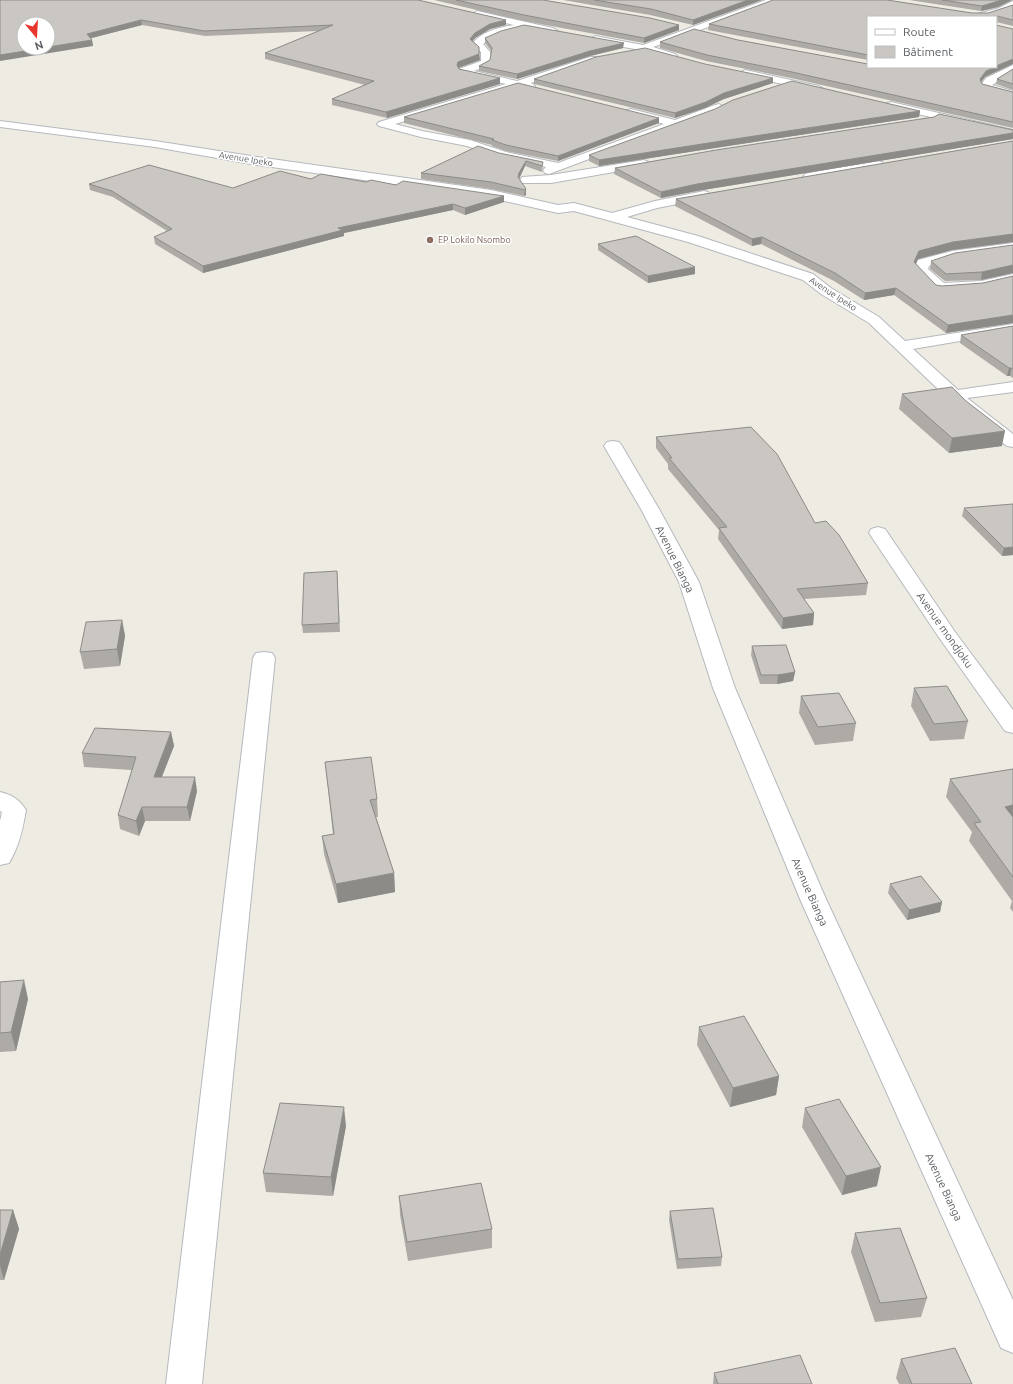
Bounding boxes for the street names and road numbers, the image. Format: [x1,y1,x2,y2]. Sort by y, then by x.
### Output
street label: Avenue Ipeko [218,150,274,168]
street label: Avenue Ipeko [807,275,859,313]
street label: Avenue Bianga [654,523,696,595]
street label: Avenue mondjoku [915,590,975,670]
street label: Avenue Bianga [790,856,830,928]
street label: Avenue Bianga [923,1151,965,1223]

